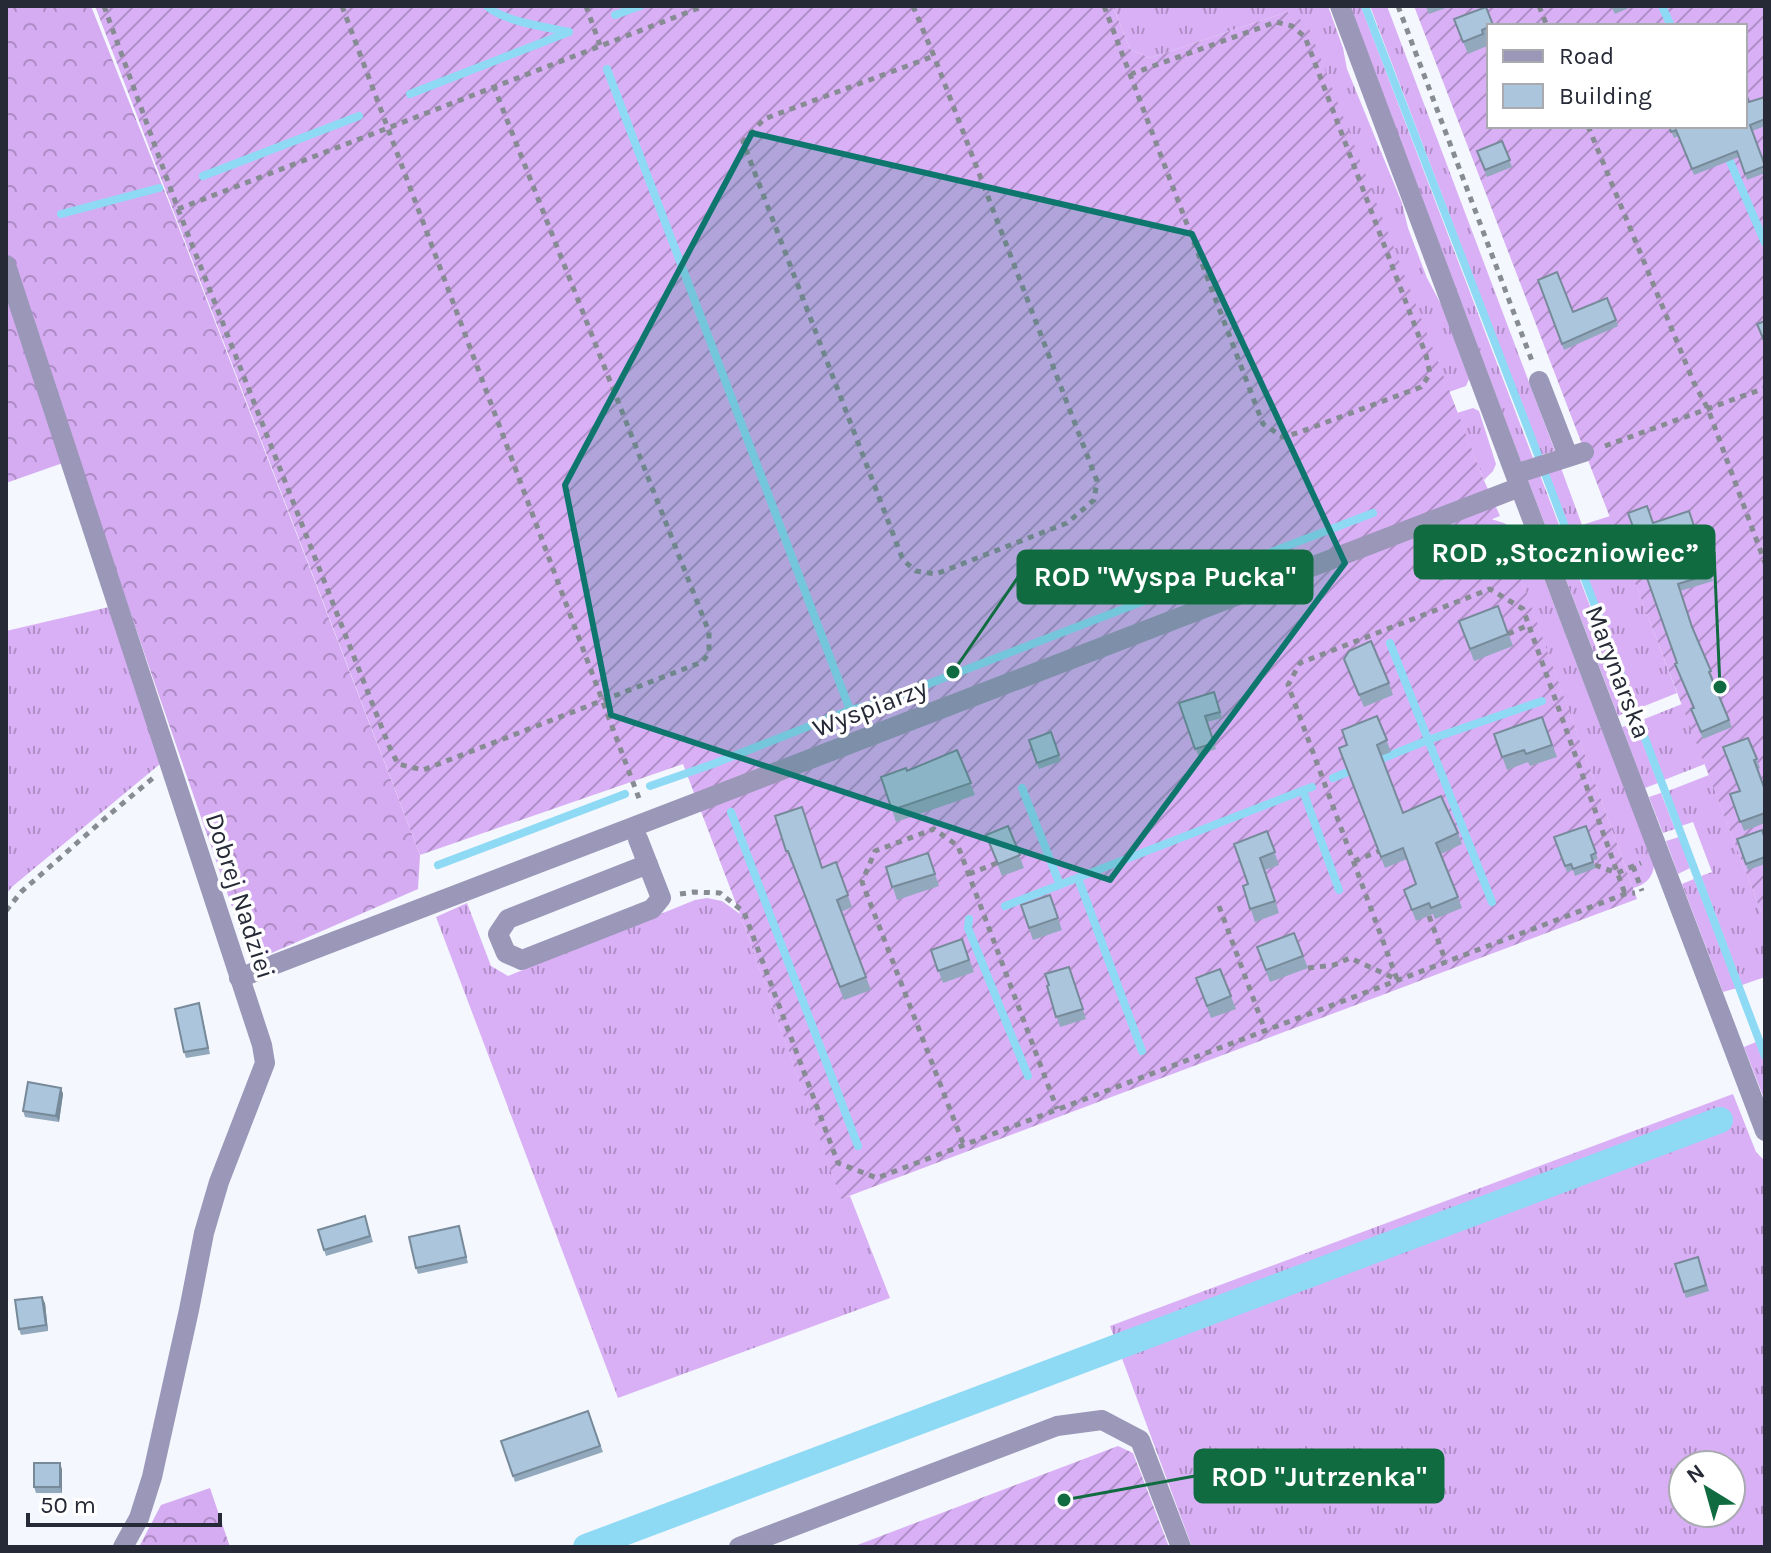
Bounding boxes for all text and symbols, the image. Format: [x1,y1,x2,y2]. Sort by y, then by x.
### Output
legend [1487,24,1747,128]
text: Road [1559,42,1614,70]
text: Building [1559,82,1652,110]
callout: ROD „Stoczniowiec” [1415,526,1714,578]
text: ROD „Stoczniowiec” [1431,536,1699,569]
callout: ROD "Wyspa Pucka" [1018,551,1312,603]
text: ROD "Wyspa Pucka" [1034,560,1296,593]
street label: Marynarska [1578,601,1658,743]
street label: Wyspiarzy [808,672,932,744]
street label: Dobrej Nadziei [199,809,281,983]
north arrow [1667,1449,1747,1529]
callout: ROD "Jutrzenka" [1195,1450,1443,1502]
text: N [1681,1459,1710,1489]
text: ROD "Jutrzenka" [1211,1460,1427,1493]
scale bar [28,1477,220,1527]
text: 50 m [40,1491,96,1519]

